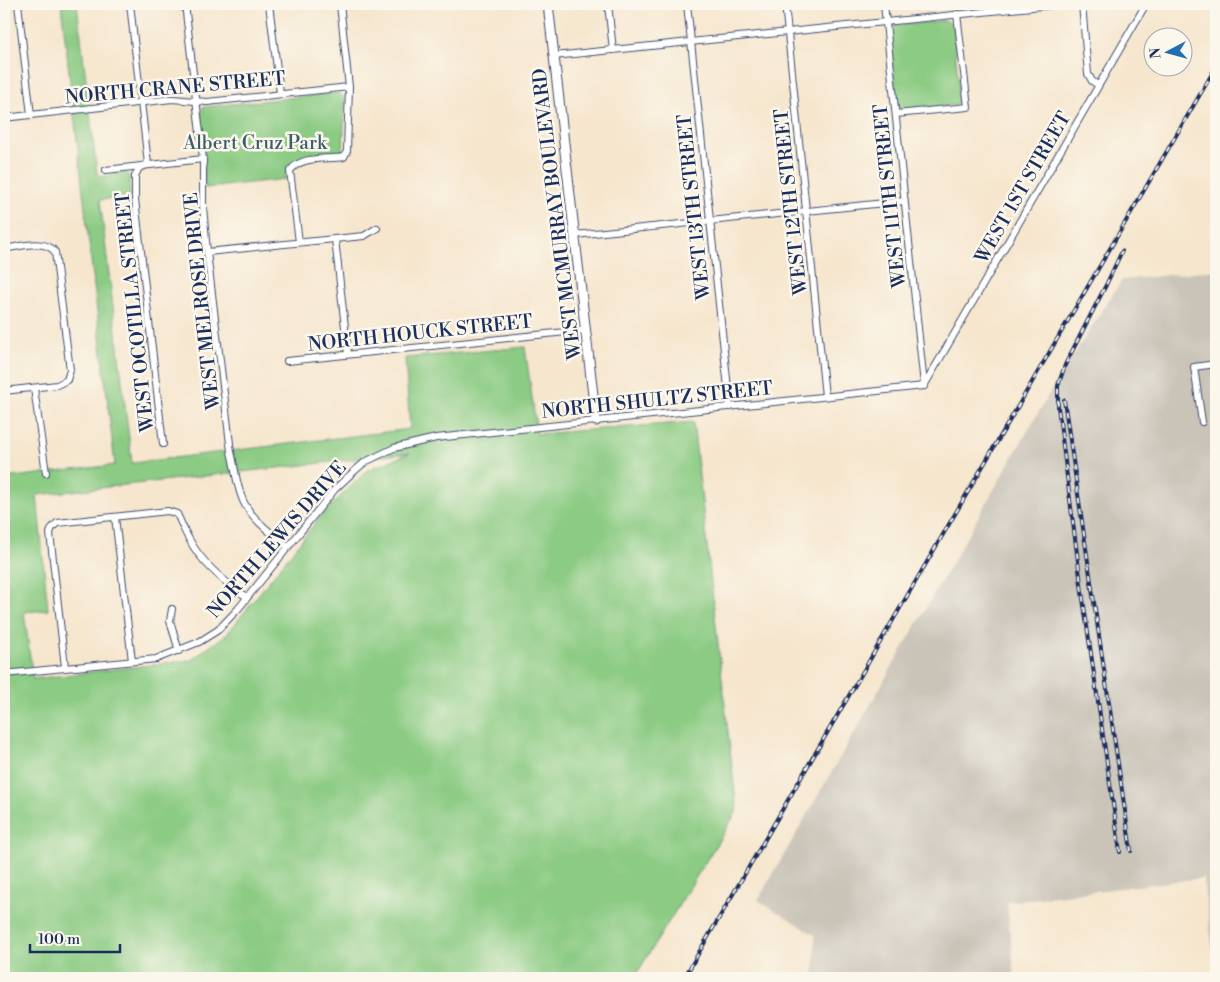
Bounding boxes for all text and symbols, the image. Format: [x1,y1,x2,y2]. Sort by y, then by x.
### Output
north arrow [1142,28,1192,78]
text: N [1147,47,1166,60]
street label: NORTH CRANE STREET [64,66,286,110]
street label: WEST MCMURRAY BOULEVARD [527,67,587,362]
street label: WEST 11TH STREET [868,103,912,290]
street label: WEST 1ST STREET [969,107,1076,269]
street label: WEST 12TH STREET [769,108,813,297]
street label: WEST 13TH STREET [672,113,716,302]
park label: Albert Cruz Park [182,131,328,155]
street label: WEST OCOTILLA STREET [110,191,160,434]
street label: WEST MELROSE DRIVE [179,191,225,412]
street label: NORTH HOUCK STREET [307,309,534,357]
street label: NORTH SHULTZ STREET [540,376,774,424]
street label: NORTH LEWIS DRIVE [202,456,352,623]
scale bar [30,922,120,954]
text: 100 m [38,930,80,949]

